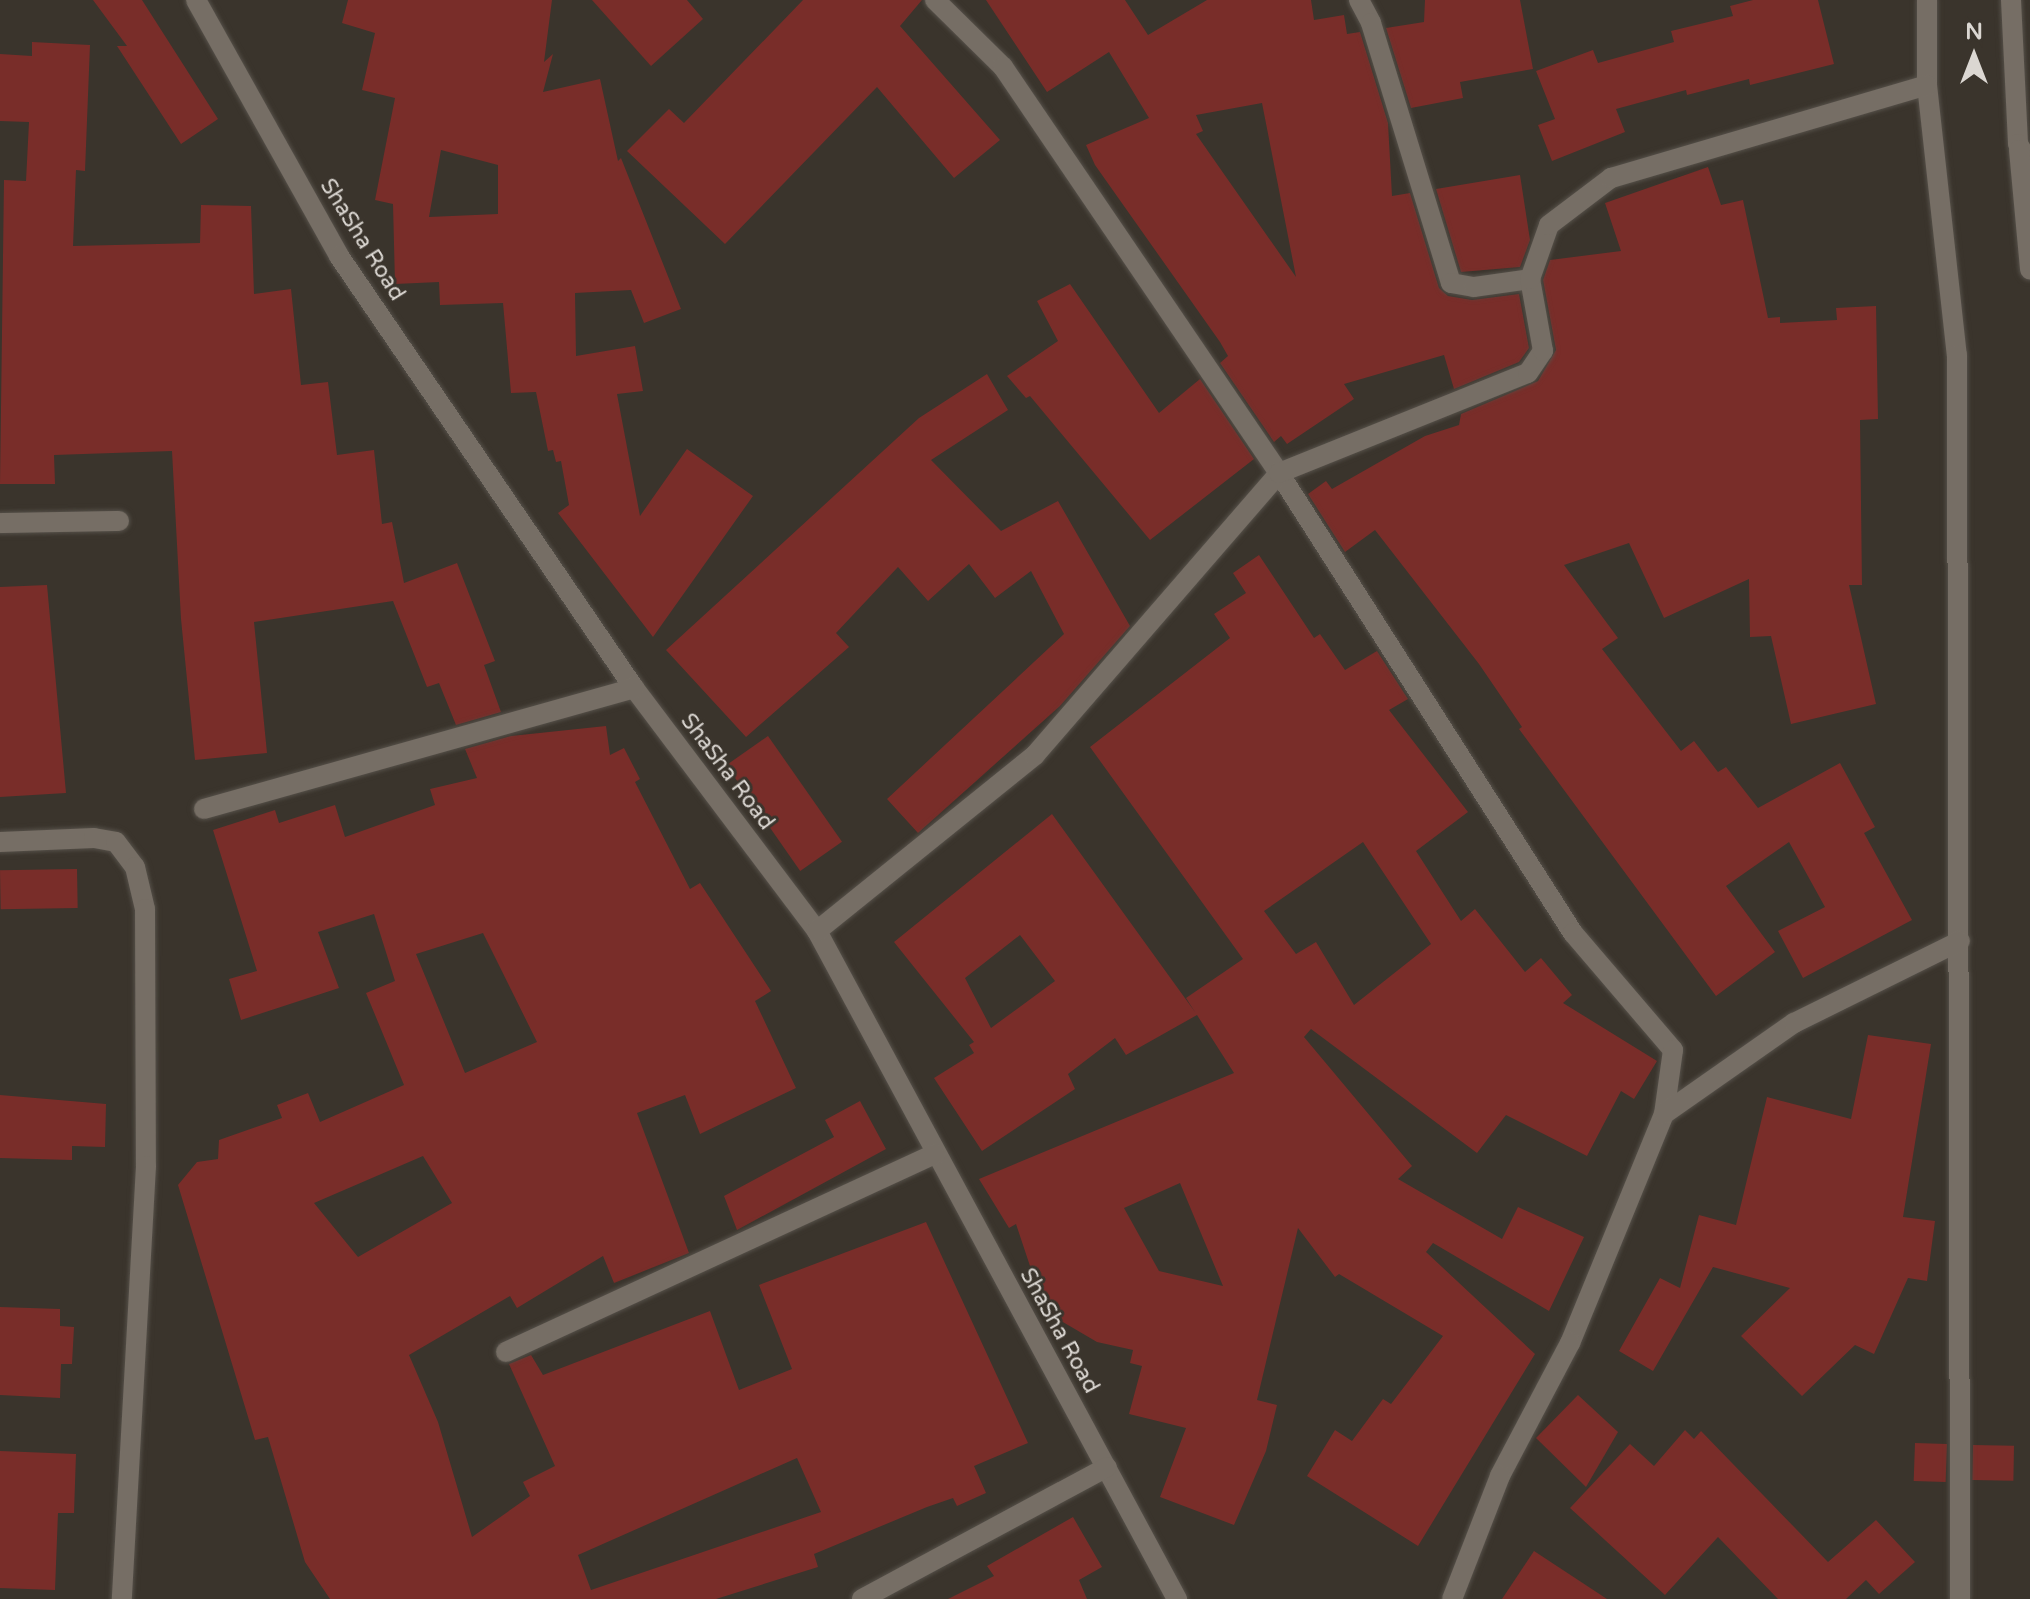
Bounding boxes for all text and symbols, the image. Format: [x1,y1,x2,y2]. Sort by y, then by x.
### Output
north arrow [1934,16,2014,96]
text: N [1965,19,1983,45]
street label: ShaSha Road [314,174,410,306]
street label: ShaSha Road [675,709,779,835]
street label: ShaSha Road [1014,1264,1104,1398]

